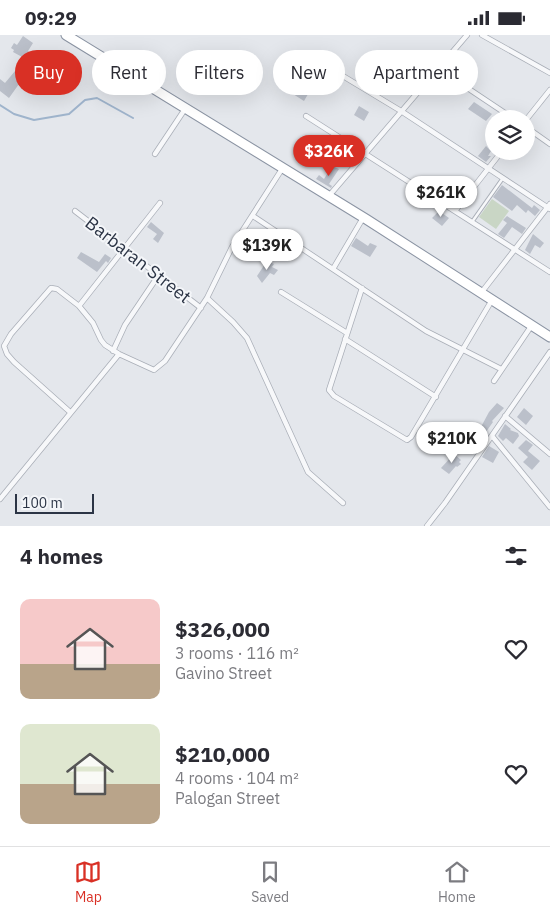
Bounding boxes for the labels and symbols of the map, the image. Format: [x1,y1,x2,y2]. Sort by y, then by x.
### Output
pin: $326K [294,135,364,177]
pin: $261K [406,175,476,218]
street label: Barbaran Street [81,211,196,308]
pin: $139K [232,229,302,271]
pin: $210K [417,421,487,464]
scale bar [15,491,94,514]

